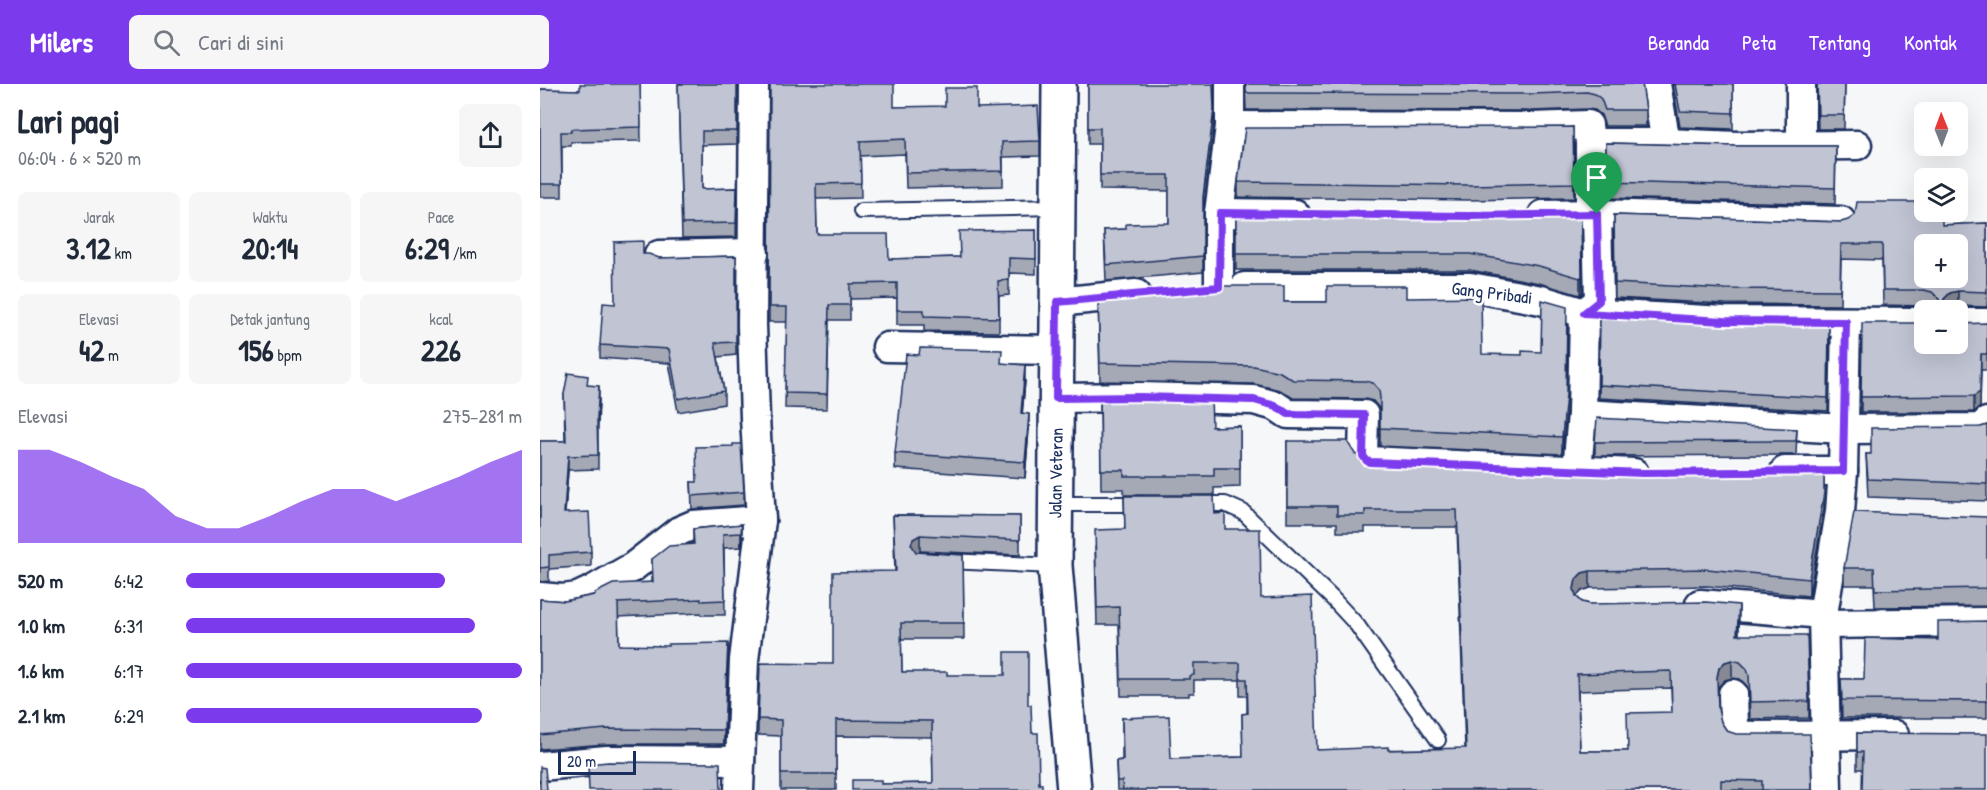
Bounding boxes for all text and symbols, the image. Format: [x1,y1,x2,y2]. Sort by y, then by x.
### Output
search box [129,15,549,69]
text: Milers [30,23,93,61]
icon: search [150,26,183,59]
text: Cari di sini [198,27,284,57]
text: Beranda [1648,28,1709,57]
text: Peta [1742,28,1776,57]
text: Tentang [1809,28,1871,57]
text: Kontak [1904,28,1957,57]
text: Lari pagi [18,99,120,143]
north arrow [1914,102,1968,156]
map controls [1914,102,1968,354]
button: share [459,104,522,167]
text: 06:04 · 6 × 520 m [18,144,141,171]
pin [1571,152,1622,214]
icon: arrive [1580,161,1613,194]
button: layers [1914,168,1968,222]
text: Jarak [83,206,115,228]
text: Waktu [253,206,287,228]
text: Pace [428,206,454,228]
text: 3.12 [66,228,111,268]
text: 20:14 [242,228,298,268]
text: 6:29 [405,228,449,268]
button: + [1914,234,1968,288]
text: km [111,242,132,264]
text: /km [449,242,477,264]
street label: Gang Pribadi [1450,275,1534,310]
button: − [1914,300,1968,354]
text: Elevasi [79,308,119,330]
text: Detak jantung [230,308,310,330]
text: kcal [429,308,453,330]
text: 42 [79,330,104,370]
text: 156 [238,330,274,370]
text: 226 [421,330,461,370]
text: m [104,344,119,366]
text: bpm [274,344,302,366]
text: Elevasi [18,402,68,429]
text: 275–281 m [442,402,522,429]
street label: Jalan Veteran [1042,427,1069,518]
text: 520 m [18,567,63,594]
text: 6:42 [114,567,143,594]
text: 1.0 km [18,612,65,639]
text: 6:31 [114,612,143,639]
text: 1.6 km [18,657,64,684]
text: 6:17 [114,657,144,684]
text: 2.1 km [18,702,65,729]
text: 6:29 [114,702,143,729]
scale bar [558,748,636,776]
text: 20 m [567,750,596,772]

